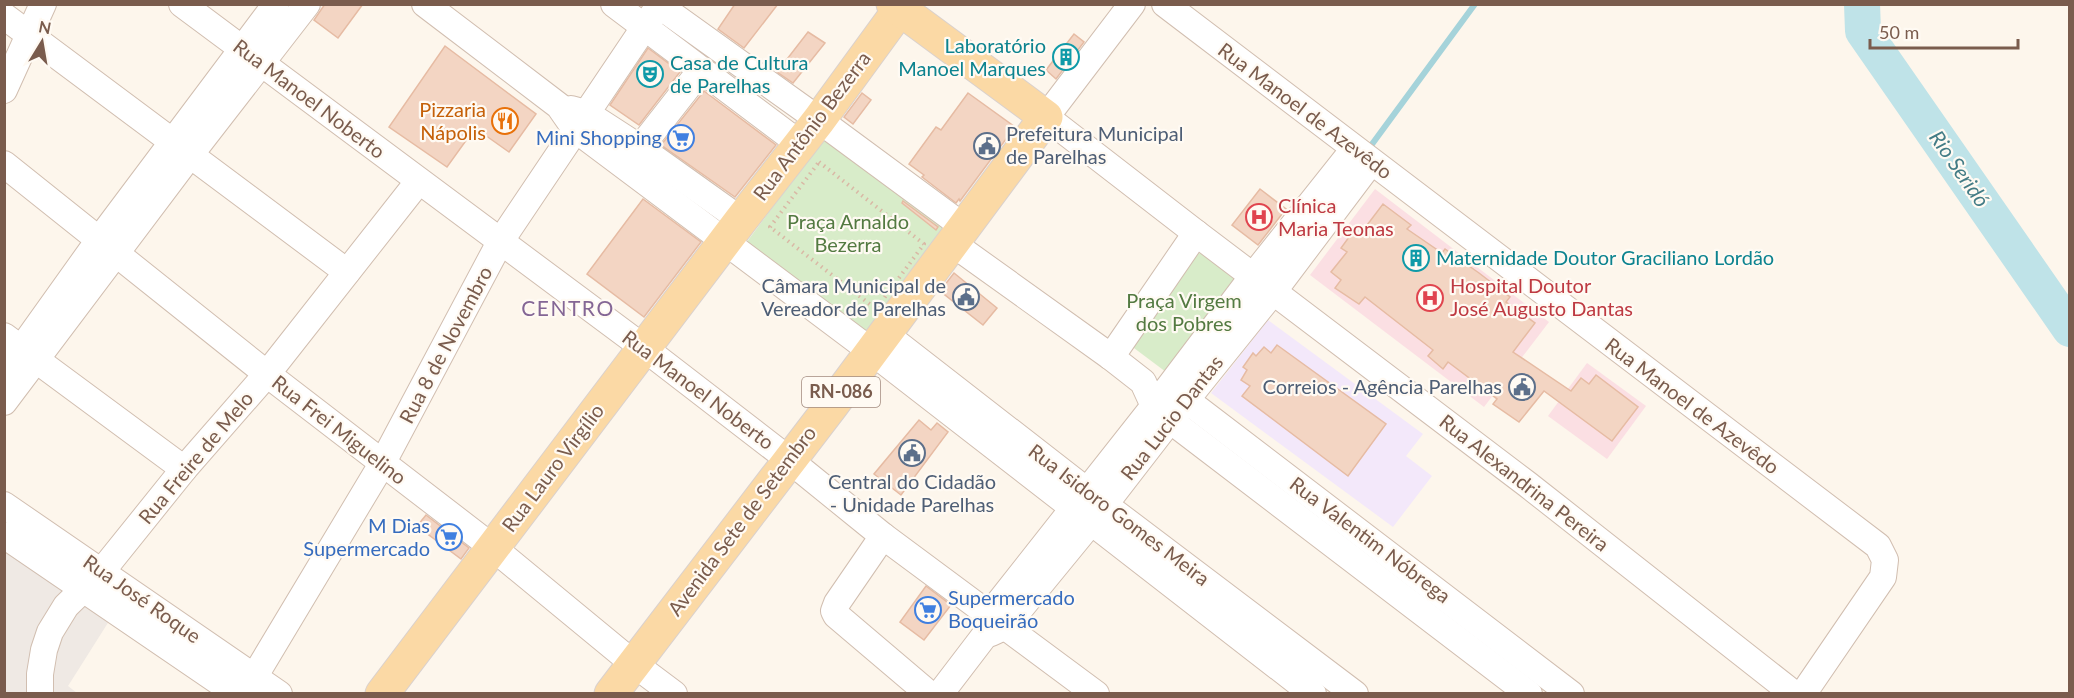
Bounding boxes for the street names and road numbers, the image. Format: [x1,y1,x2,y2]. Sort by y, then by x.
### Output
street label: Rua Manoel Noberto [229,33,390,163]
street label: Rua Manoel de Azevêdo [1214,37,1397,183]
street label: Rua Antônio Bezerra [747,46,875,205]
street label: Rua 8 de Novembro [394,262,497,427]
street label: Rua Manoel Noberto [618,324,779,454]
street label: Rua Manoel de Azevêdo [1601,332,1784,478]
street label: Rua Lucio Dantas [1115,350,1227,485]
street label: Rua Frei Miguelino [268,369,411,489]
road number: RN-086 [802,377,880,407]
street label: Rua Freire de Melo [133,386,258,528]
street label: Rua Lauro Virgílio [496,399,608,536]
street label: Rua Alexandrina Pereira [1435,409,1614,556]
street label: Avenida Sete de Setembro [662,421,820,620]
street label: Rua Isidoro Gomes Meira [1024,438,1215,590]
street label: Rua Valentim Nóbrega [1285,471,1456,607]
street label: Rua José Roque [79,549,206,647]

